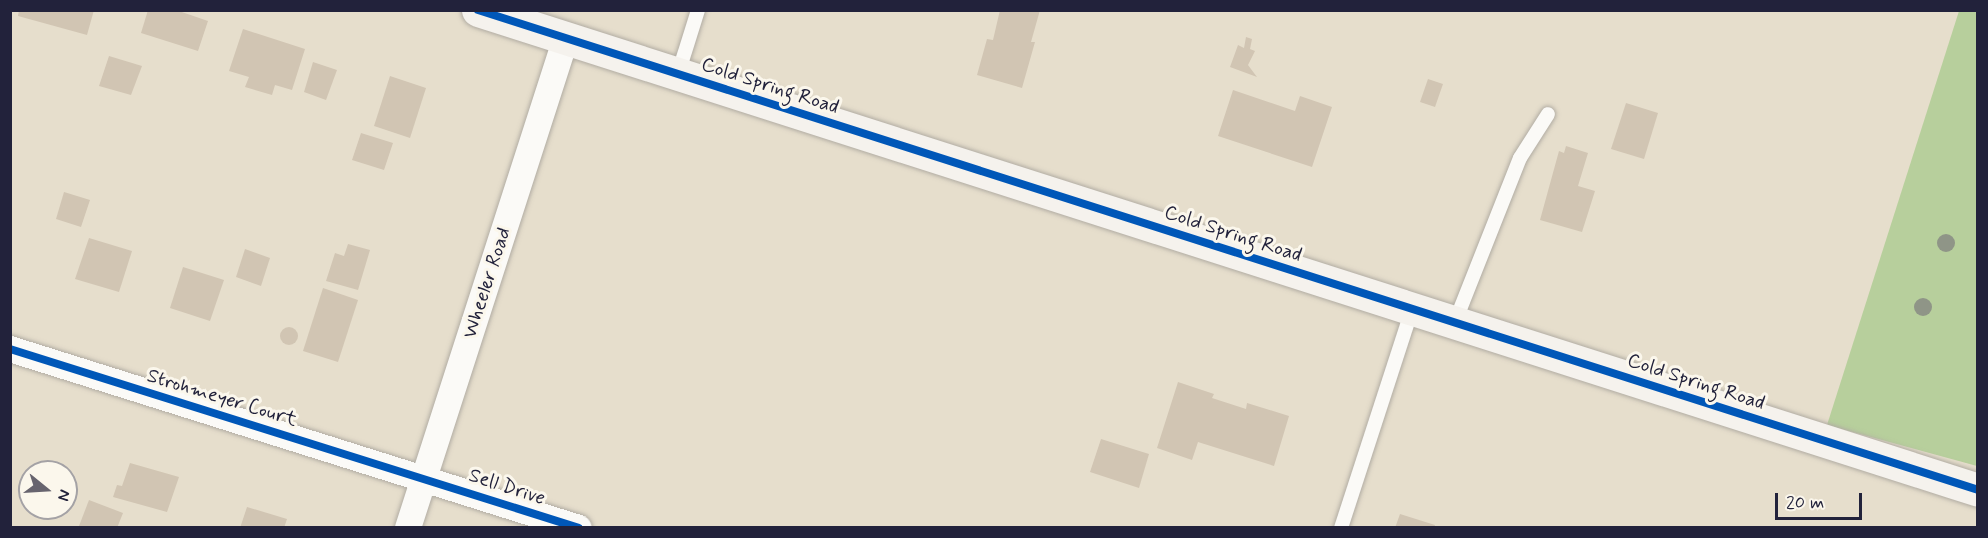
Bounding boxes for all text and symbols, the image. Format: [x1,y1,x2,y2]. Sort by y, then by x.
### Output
street label: Cold Spring Road [699,53,841,119]
street label: Cold Spring Road [1162,201,1304,267]
street label: Wheeler Road [458,224,516,342]
street label: Cold Spring Road [1625,349,1767,415]
street label: Strohmeyer Court [145,364,299,432]
north arrow [18,460,78,520]
street label: Sell Drive [466,463,548,511]
scale bar [1778,481,1865,519]
text: N [52,487,75,503]
text: 20 m [1786,491,1824,515]

